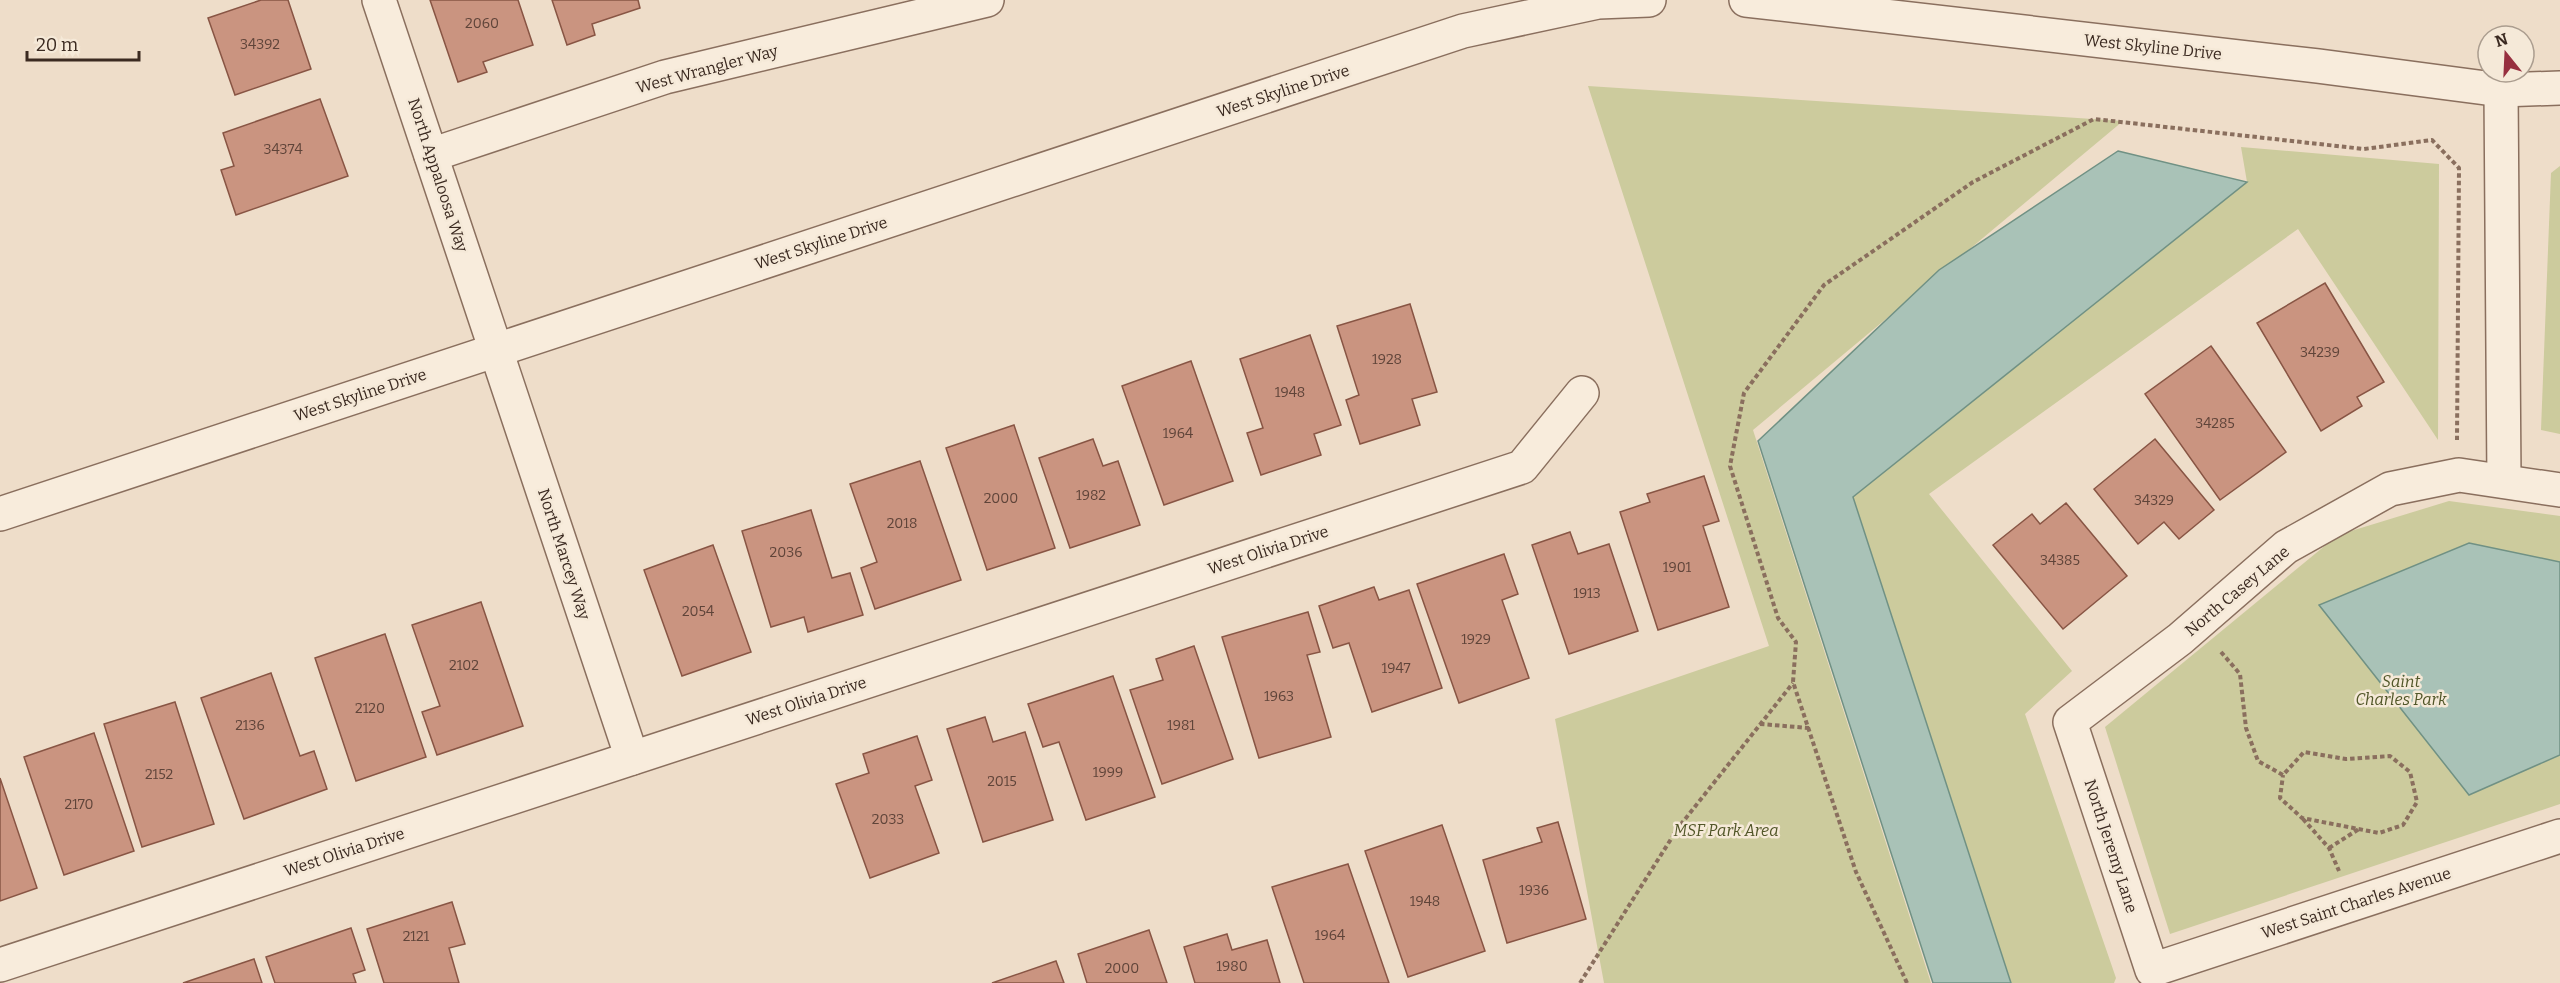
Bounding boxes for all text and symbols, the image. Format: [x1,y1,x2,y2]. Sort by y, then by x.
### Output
house number: 2060 [465,15,499,32]
scale bar [27,24,140,62]
north arrow [2476,24,2536,84]
text: N [2493,29,2510,51]
street label: West Skyline Drive [2083,30,2223,64]
text: 20 m [36,34,78,56]
house number: 34392 [240,36,280,53]
street label: West Wrangler Way [634,41,780,97]
street label: West Skyline Drive [1214,61,1352,121]
street label: North Appaloosa Way [404,96,472,255]
house number: 34374 [263,141,303,158]
street label: West Skyline Drive [752,213,890,273]
house number: 34239 [2300,344,2340,361]
house number: 1928 [1372,351,1402,368]
street label: West Skyline Drive [291,365,429,425]
house number: 1948 [1275,384,1305,401]
house number: 34285 [2195,415,2235,432]
house number: 1964 [1163,425,1193,442]
street label: North Marcey Way [534,486,594,622]
house number: 1982 [1076,487,1106,504]
house number: 2000 [984,490,1018,507]
house number: 34329 [2134,492,2174,509]
house number: 2018 [887,515,917,532]
street label: West Olivia Drive [1205,522,1331,578]
street label: North Casey Lane [2181,542,2293,640]
house number: 2036 [770,544,802,561]
house number: 34385 [2040,552,2080,569]
house number: 1901 [1663,559,1692,576]
house number: 1913 [1573,585,1601,602]
house number: 2054 [682,603,714,620]
house number: 1929 [1461,631,1491,648]
house number: 2102 [449,657,479,674]
house number: 1947 [1382,660,1410,677]
park label: Saint Charles Park [2355,672,2447,709]
street label: West Olivia Drive [743,673,869,729]
house number: 1963 [1264,688,1294,705]
house number: 2120 [355,700,385,717]
house number: 2136 [235,717,265,734]
house number: 1981 [1167,717,1195,734]
house number: 1999 [1093,764,1123,781]
house number: 2152 [145,766,173,783]
house number: 2015 [987,773,1017,790]
street label: North Jeremy Lane [2080,777,2142,915]
house number: 2170 [65,796,93,813]
house number: 2033 [872,811,904,828]
park label: MSF Park Area [1673,821,1779,840]
street label: West Olivia Drive [281,824,407,880]
street label: West Saint Charles Avenue [2259,863,2453,943]
house number: 1936 [1519,882,1549,899]
house number: 1948 [1410,893,1440,910]
house number: 1964 [1315,927,1345,944]
house number: 2121 [403,928,430,945]
house number: 1980 [1216,958,1248,975]
house number: 2000 [1105,960,1139,977]

